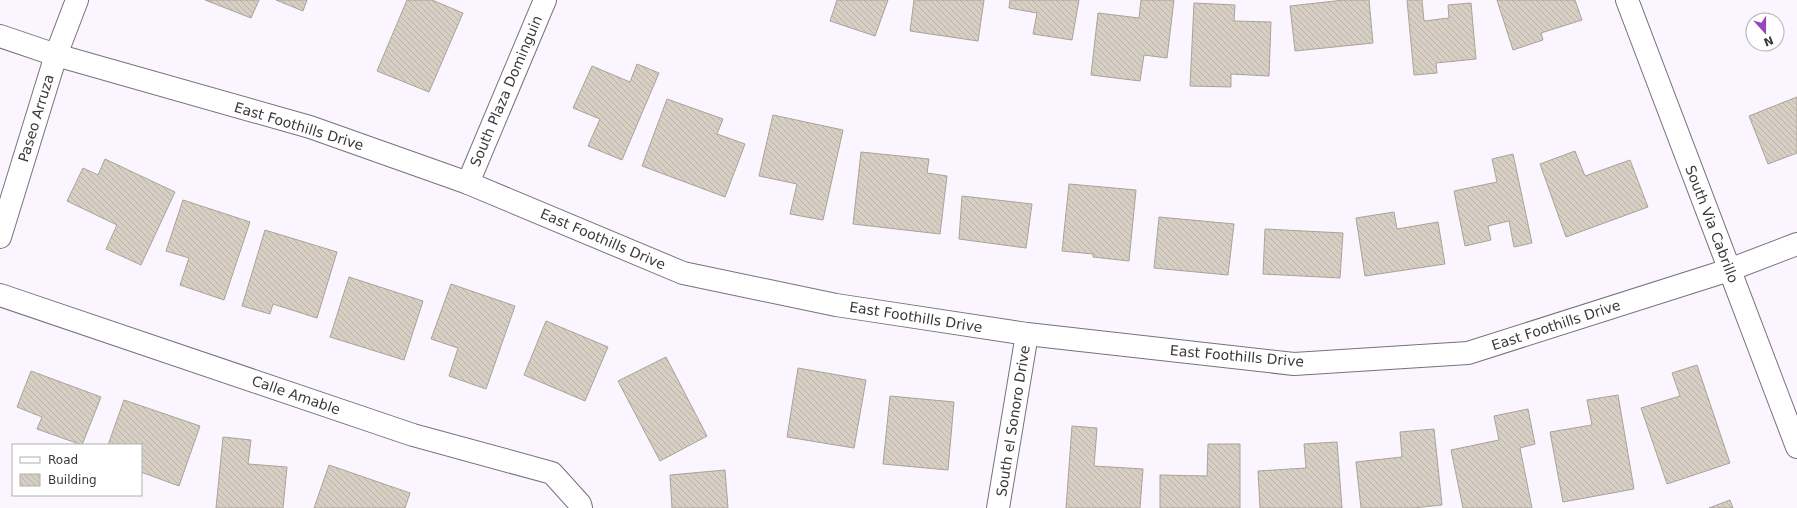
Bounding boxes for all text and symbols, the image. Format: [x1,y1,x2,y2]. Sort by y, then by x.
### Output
north arrow [1745,12,1785,52]
street label: South Plaza Dominguin [467,13,545,169]
text: N [1762,33,1775,49]
street label: Paseo Arruza [15,72,57,164]
street label: East Foothills Drive [232,99,366,153]
street label: South Via Cabrillo [1682,163,1742,285]
street label: East Foothills Drive [538,205,668,273]
street label: East Foothills Drive [1490,297,1622,353]
street label: East Foothills Drive [848,299,984,335]
street label: East Foothills Drive [1169,342,1305,370]
street label: South el Sonoro Drive [993,344,1033,498]
street label: Calle Amable [250,372,342,418]
legend [12,444,142,496]
text: Road [48,453,78,467]
text: Building [48,473,97,487]

